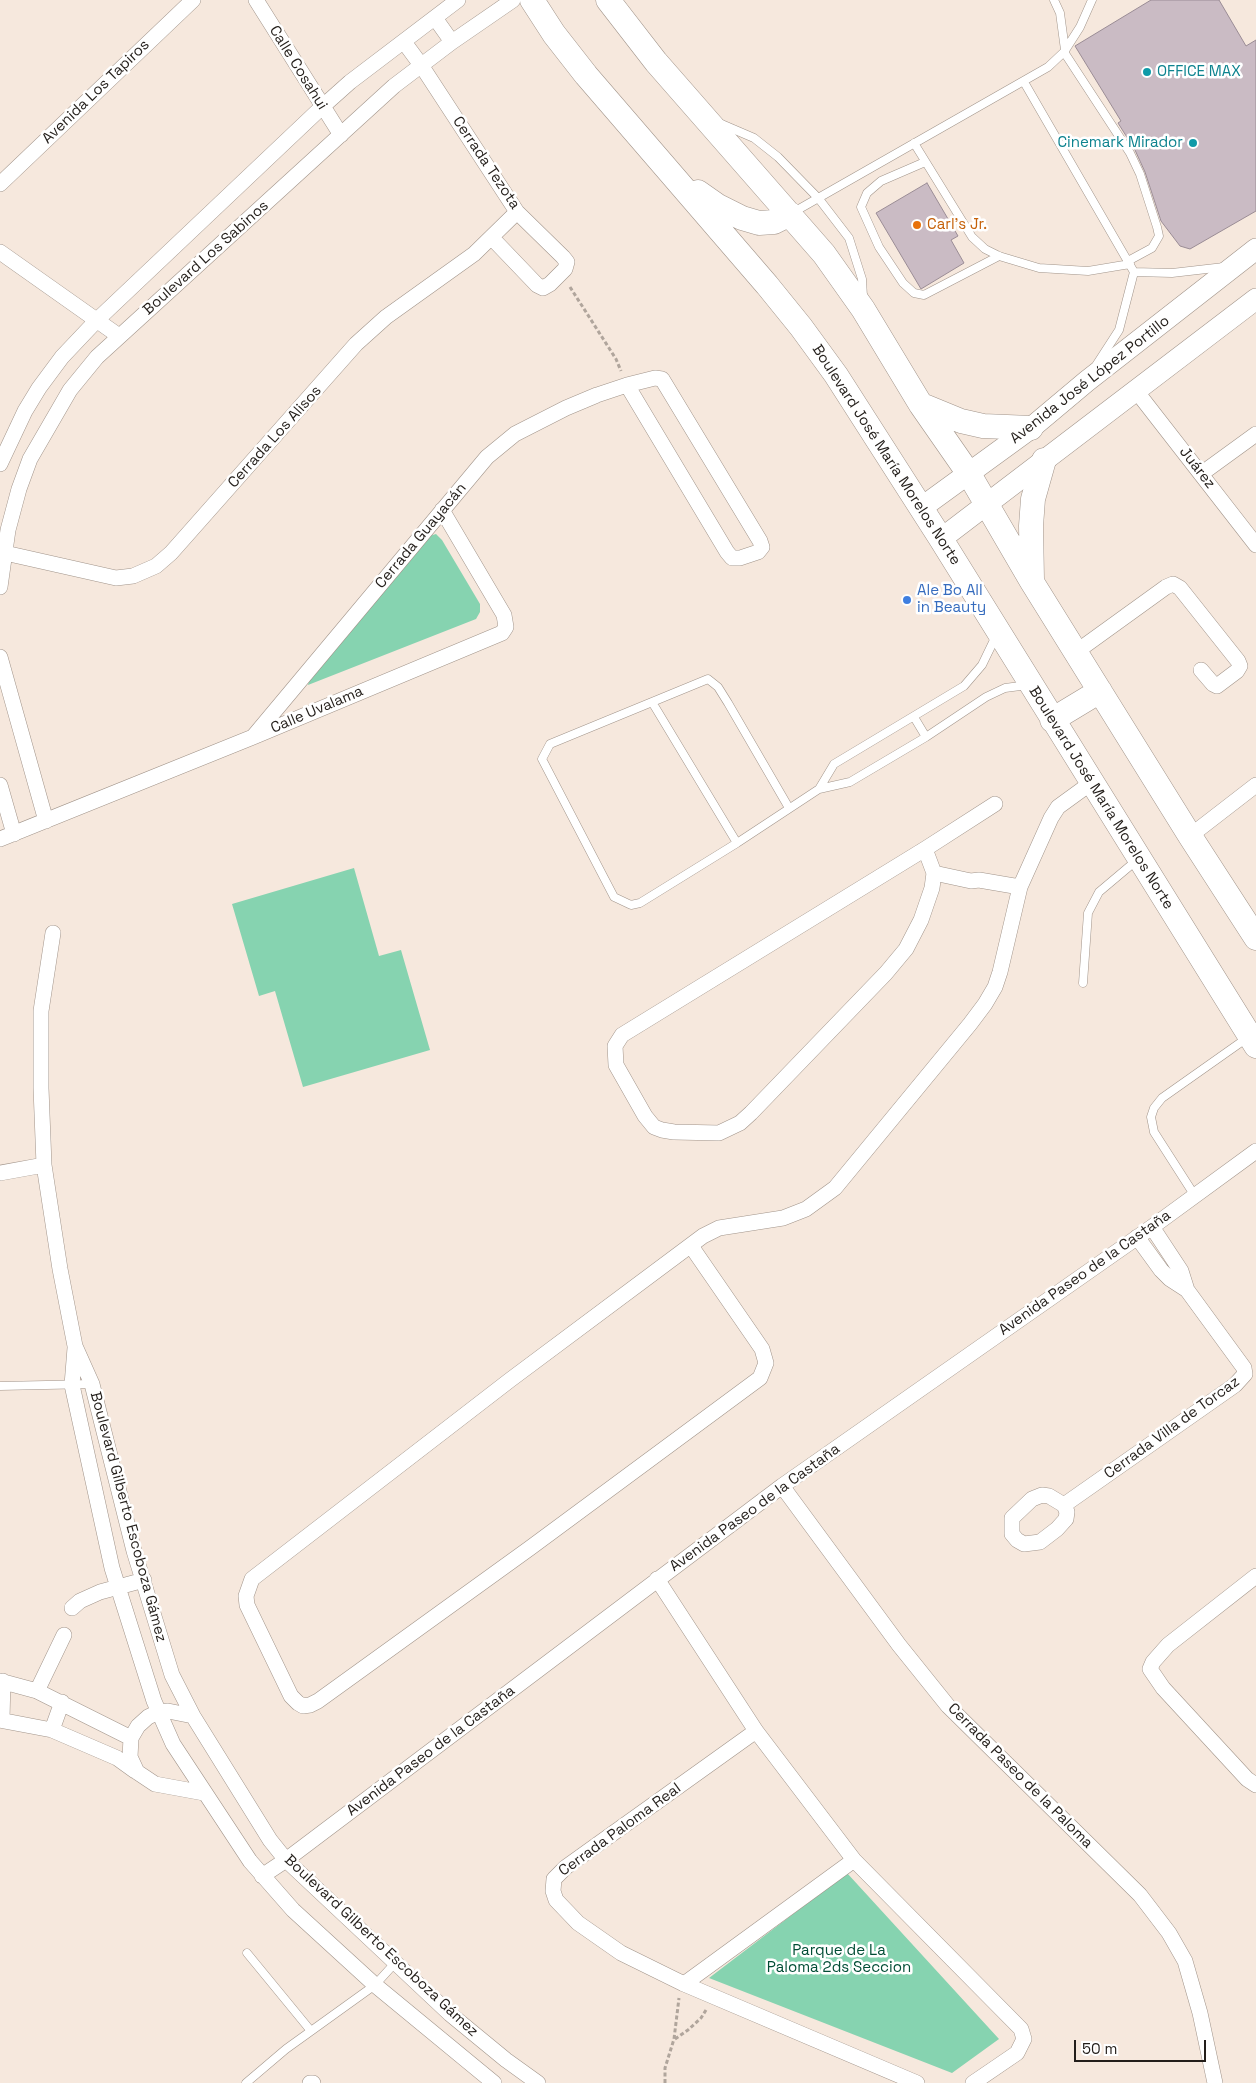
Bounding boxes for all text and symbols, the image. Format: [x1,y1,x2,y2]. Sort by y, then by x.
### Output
street label: Calle Cosahui [265,23,331,113]
street label: Avenida Los Tapiros [39,36,153,148]
place label: OFFICE MAX [1157,63,1241,81]
marker: OFFICE MAX [1141,66,1153,78]
street label: Cerrada Tezota [448,113,524,213]
place label: Cinemark Mirador [1057,134,1183,152]
marker: Cinemark Mirador [1187,137,1199,149]
street label: Boulevard Los Sabinos [140,197,272,319]
place label: Carl's Jr. [927,216,987,234]
marker: Carl's Jr. [911,219,923,231]
street label: Avenida José López Portillo [1007,312,1173,448]
street label: Boulevard José María Morelos Norte [808,341,964,569]
street label: Cerrada Los Alisos [224,382,326,492]
street label: Juárez [1175,443,1219,493]
street label: Cerrada Guayacán [372,480,470,592]
place label: Ale Bo All in Beauty [917,582,986,617]
marker: Ale Bo All in Beauty [901,594,913,606]
street label: Calle Uvalama [268,682,366,738]
street label: Boulevard José María Morelos Norte [1025,683,1177,913]
street label: Avenida Paseo de la Castaña [995,1207,1175,1339]
street label: Cerrada Villa de Torcaz [1101,1373,1243,1483]
street label: Boulevard Gilberto Escoboza Gámez [86,1390,170,1644]
street label: Avenida Paseo de la Castaña [666,1440,844,1576]
street label: Avenida Paseo de la Castaña [343,1682,519,1820]
street label: Cerrada Paseo de la Paloma [944,1700,1096,1852]
street label: Cerrada Paloma Real [555,1780,685,1880]
street label: Boulevard Gilberto Escoboza Gámez [280,1851,482,2041]
park label: Parque de La Paloma 2ds Seccion [767,1942,911,1977]
scale bar [1076,2030,1208,2062]
text: 50 m [1082,2039,1117,2058]

